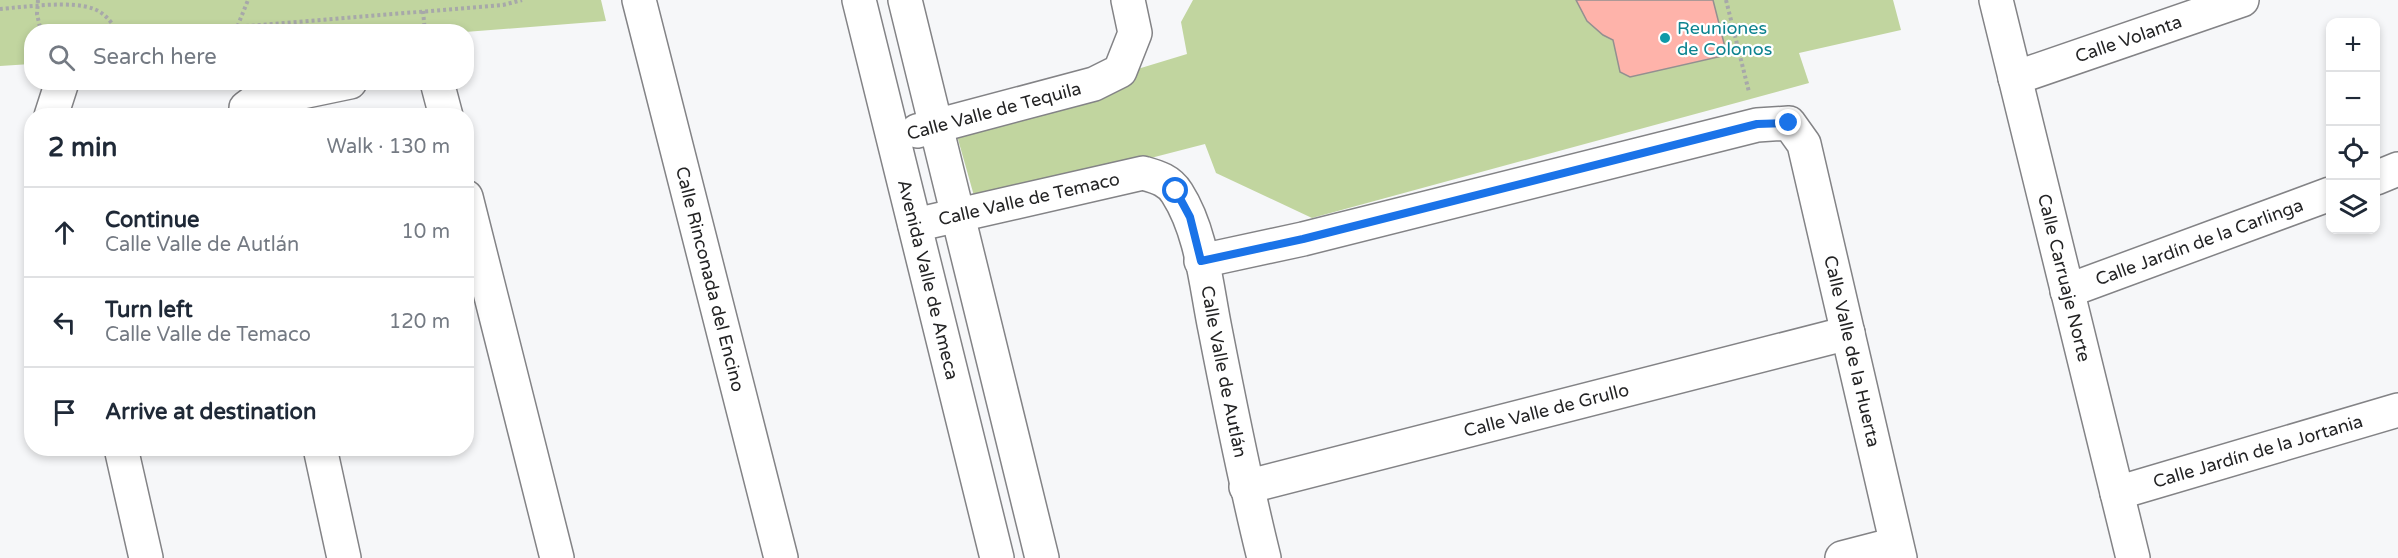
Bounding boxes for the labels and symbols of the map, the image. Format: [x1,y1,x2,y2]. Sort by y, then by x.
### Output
street label: Calle Volanta [2072,11,2185,67]
place label: Reuniones de Colonos [1677,17,1772,60]
marker: Reuniones de Colonos [1658,31,1672,45]
street label: Calle Valle de Tequila [904,77,1084,145]
route end [1775,109,1801,135]
street label: Calle Rinconada del Encino [671,164,749,394]
street label: Calle Valle de Temaco [936,168,1122,230]
street label: Avenida Valle de Ameca [893,177,963,382]
route start [1162,177,1188,203]
street label: Calle Carruaje Norte [2033,191,2095,364]
street label: Calle Jardín de la Carlinga [2092,194,2306,291]
street label: Calle Valle de la Huerta [1819,253,1885,449]
street label: Calle Valle de Autlán [1196,284,1252,460]
street label: Calle Valle de Grullo [1461,378,1631,442]
street label: Calle Jardín de la Jortania [2151,410,2365,493]

